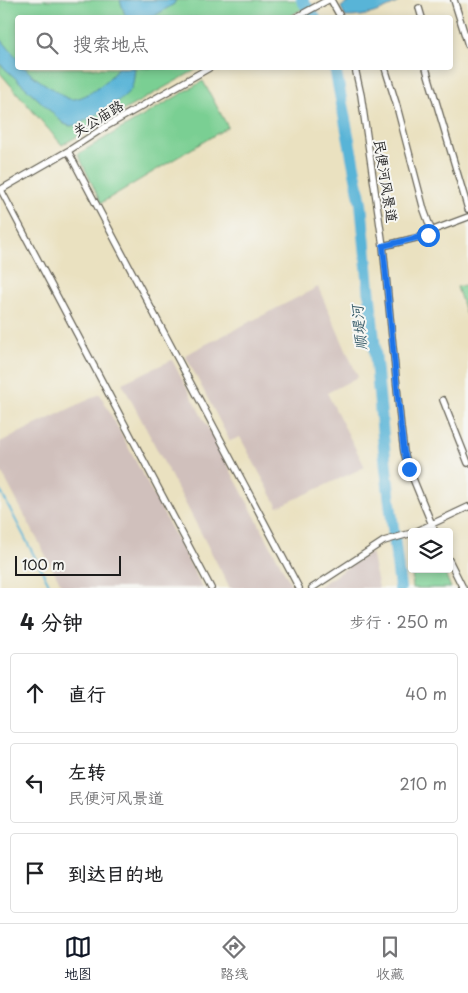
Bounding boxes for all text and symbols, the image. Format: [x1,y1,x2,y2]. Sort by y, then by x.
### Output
search box [15,15,453,70]
icon: search [33,29,61,57]
text: 搜索地点 [73,29,149,57]
street label: 关公庙路 [69,95,127,141]
street label: 民便河风景道 [369,138,403,224]
route start [417,224,440,247]
water label: 顺堤河 [344,301,372,352]
route end [398,458,421,481]
map controls [408,528,453,573]
button: layers [408,528,453,573]
scale bar [15,553,121,576]
text: 100 m [22,554,65,575]
text: 4 分钟 [20,605,83,637]
text: 步行 · 250 m [350,609,448,633]
icon: ahead [21,679,49,707]
text: 直行 [68,679,106,707]
text: 40 m [405,681,447,705]
text: 左转 [68,757,106,785]
icon: left [21,769,49,797]
text: 210 m [399,771,447,795]
text: 民便河风景道 [68,785,164,809]
icon: arrive [21,859,49,887]
text: 到达目的地 [68,859,163,887]
tab: 地图 [64,933,92,984]
tab: 路线 [220,933,248,984]
tab: 收藏 [376,933,404,984]

